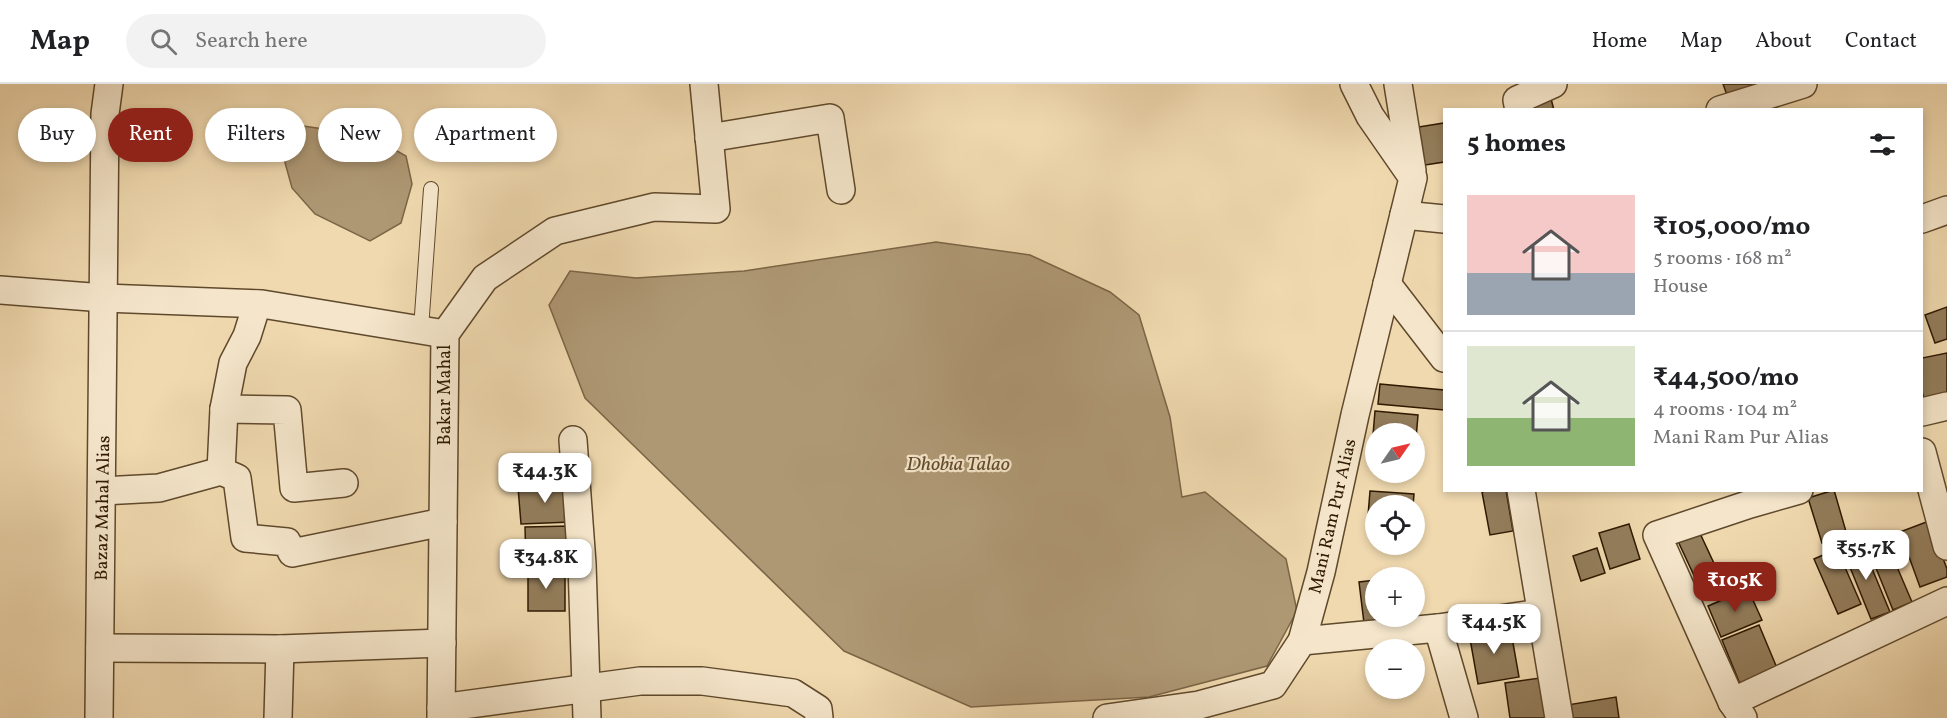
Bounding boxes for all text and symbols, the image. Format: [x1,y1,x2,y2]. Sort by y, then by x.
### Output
search box [126,14,546,68]
text: Map [30,22,90,61]
icon: search [147,25,180,58]
text: Search here [195,26,308,57]
text: Home [1592,27,1647,56]
text: Map [1680,27,1722,56]
text: About [1755,27,1812,56]
text: Contact [1845,27,1917,56]
chip: Buy [18,108,96,162]
chip: Rent [108,108,193,162]
chip: Filters [205,108,306,162]
chip: New [318,108,402,162]
chip: Apartment [414,108,557,162]
text: 5 homes [1467,126,1566,162]
icon: filters [1866,128,1899,161]
text: ₹105,000/mo [1653,209,1810,245]
icon: home [1515,219,1587,291]
text: 5 rooms · 168 m² [1653,245,1792,273]
text: House [1653,273,1708,301]
street label: Bakar Mahal [433,345,458,445]
text: ₹44,500/mo [1653,360,1799,396]
icon: home [1515,370,1587,442]
text: 4 rooms · 104 m² [1653,396,1797,424]
north arrow [1365,423,1425,483]
map controls [1365,423,1425,699]
text: Mani Ram Pur Alias [1653,424,1829,452]
street label: Bazaz Mahal Alias [90,435,117,581]
street label: Mani Ram Pur Alias [1303,436,1363,596]
water label: Dhobia Talao [906,451,1010,479]
pin: ₹44.3K [496,453,594,504]
text: ₹44.3K [512,458,578,486]
button: locate [1365,495,1425,555]
pin: ₹55.7K [1817,530,1915,581]
text: ₹55.7K [1836,535,1896,563]
pin: ₹34.8K [497,539,595,590]
text: ₹34.8K [514,544,578,572]
pin: ₹105K [1693,562,1777,613]
button: + [1365,567,1425,627]
text: ₹105K [1707,567,1763,595]
pin: ₹44.5K [1445,604,1543,655]
text: ₹44.5K [1462,609,1526,637]
button: − [1365,639,1425,699]

